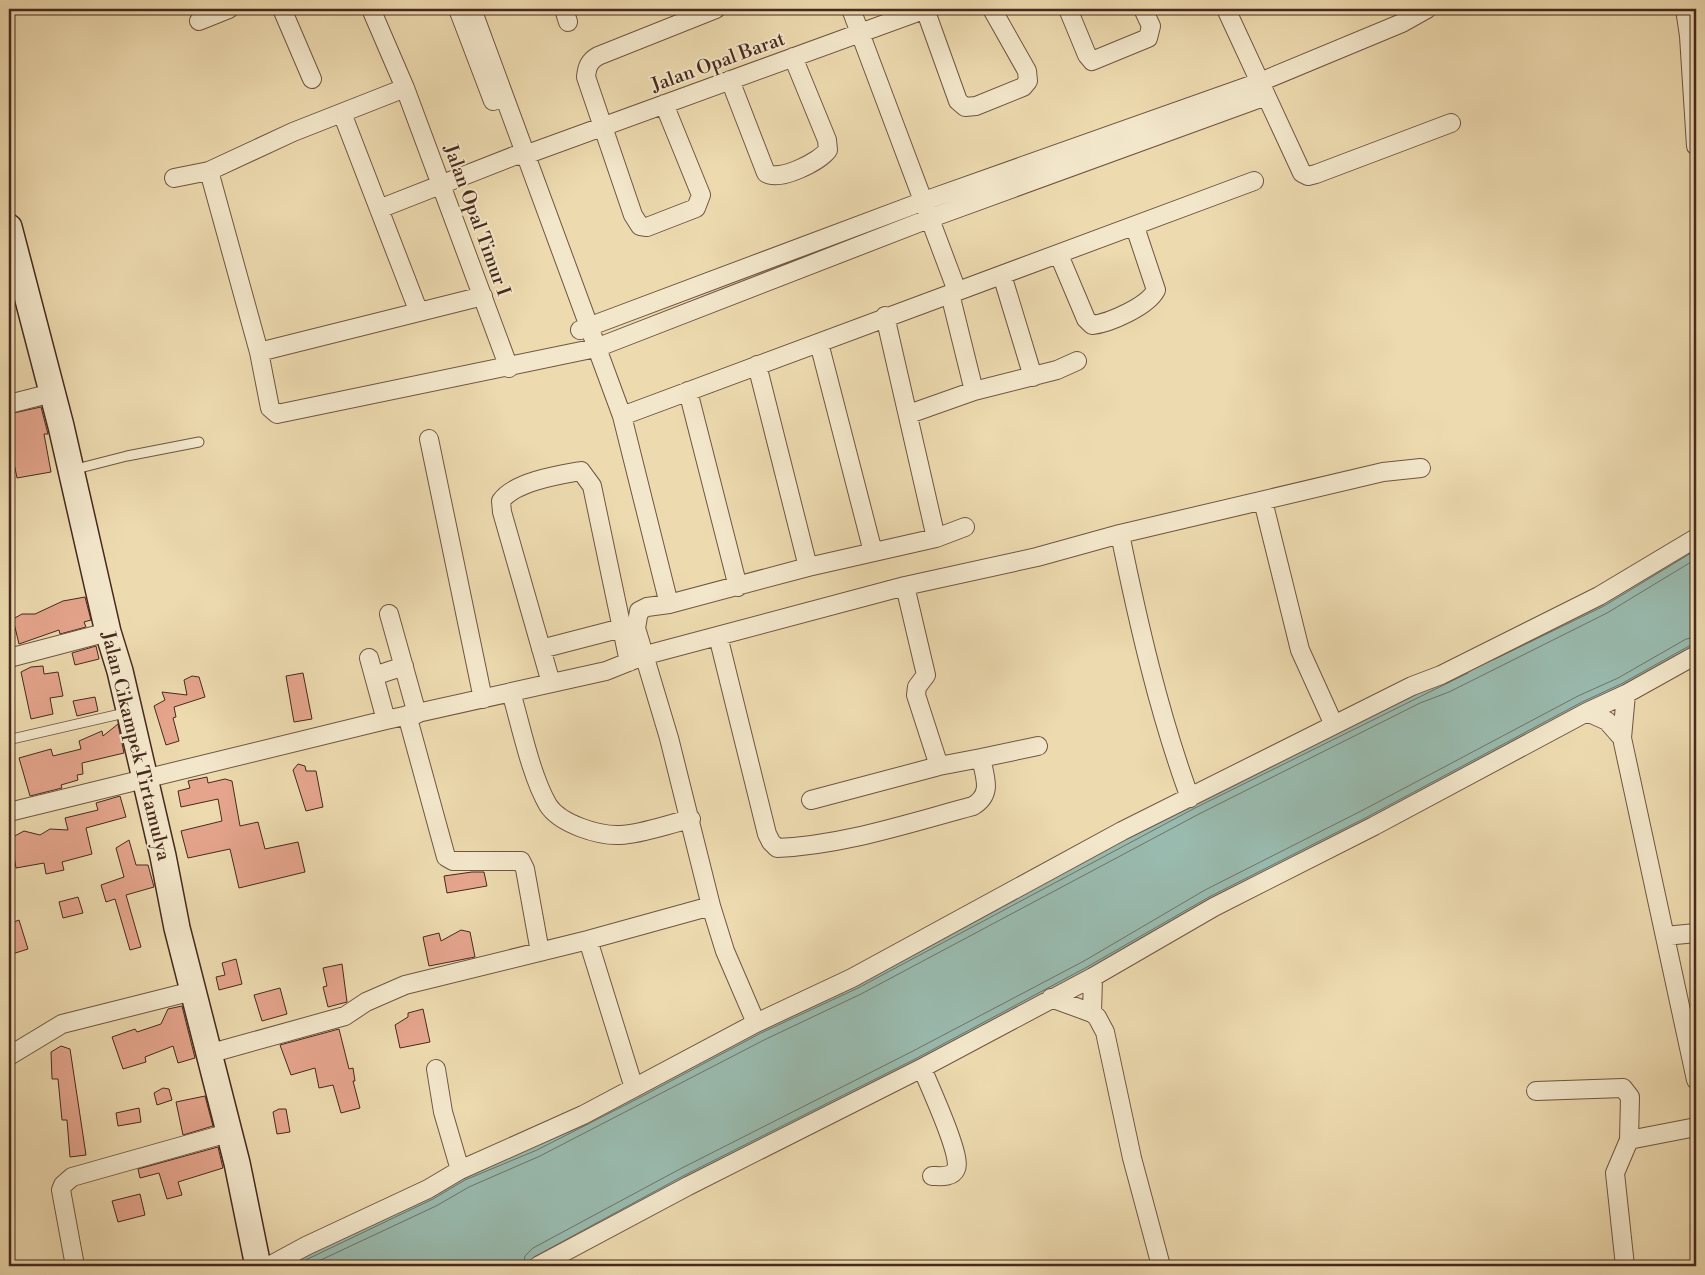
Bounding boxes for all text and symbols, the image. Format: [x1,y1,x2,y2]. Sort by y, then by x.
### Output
street label: Jalan Opal Barat [647,27,788,98]
street label: Jalan Opal Timur I [438,140,516,299]
street label: Jalan Cikampek Tirtamulya [96,628,176,863]

